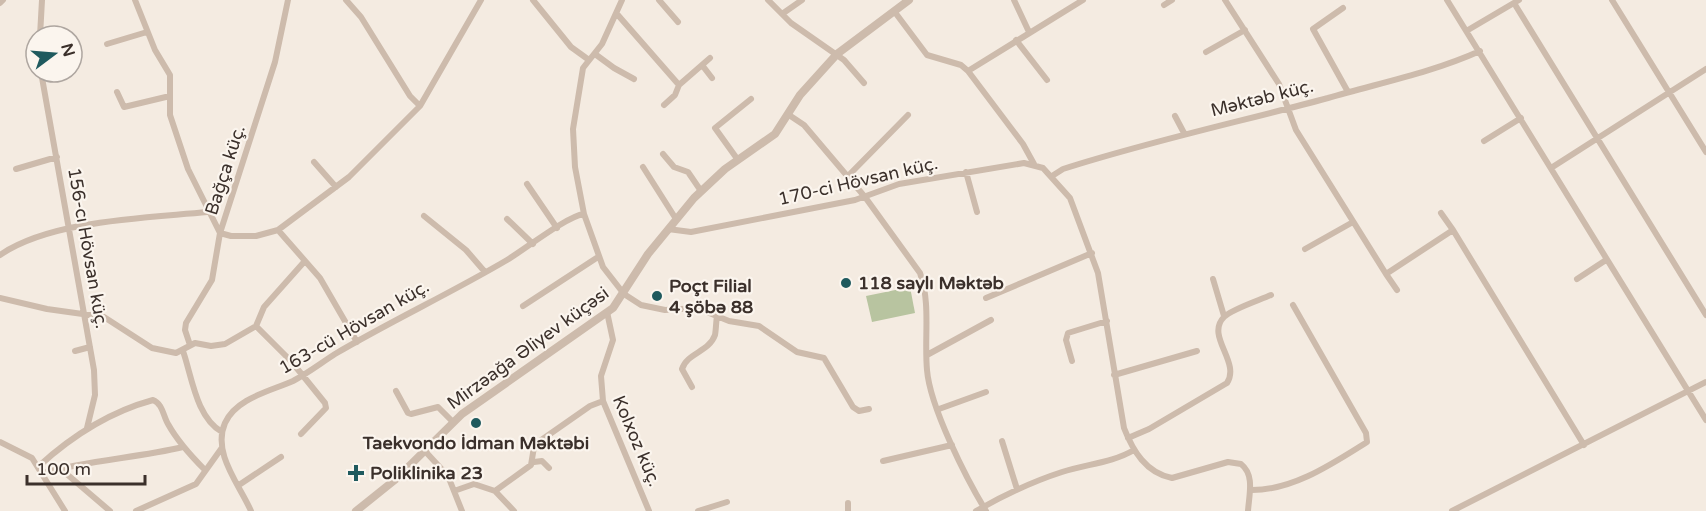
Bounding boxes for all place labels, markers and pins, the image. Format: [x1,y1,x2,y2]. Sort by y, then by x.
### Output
place label: 118 saylı Məktəb [858,272,1004,294]
place label: Poçt Filial 4 şöbə 88 [669,275,753,318]
marker: 118 saylı Məktəb [839,276,853,290]
marker: Poçt Filial 4 şöbə 88 [650,289,664,303]
marker: Taekvondo İdman Məktəbi [469,416,483,430]
place label: Taekvondo İdman Məktəbi [362,432,589,454]
place label: Poliklinika 23 [370,462,483,484]
marker: Poliklinika 23 [347,464,365,482]

